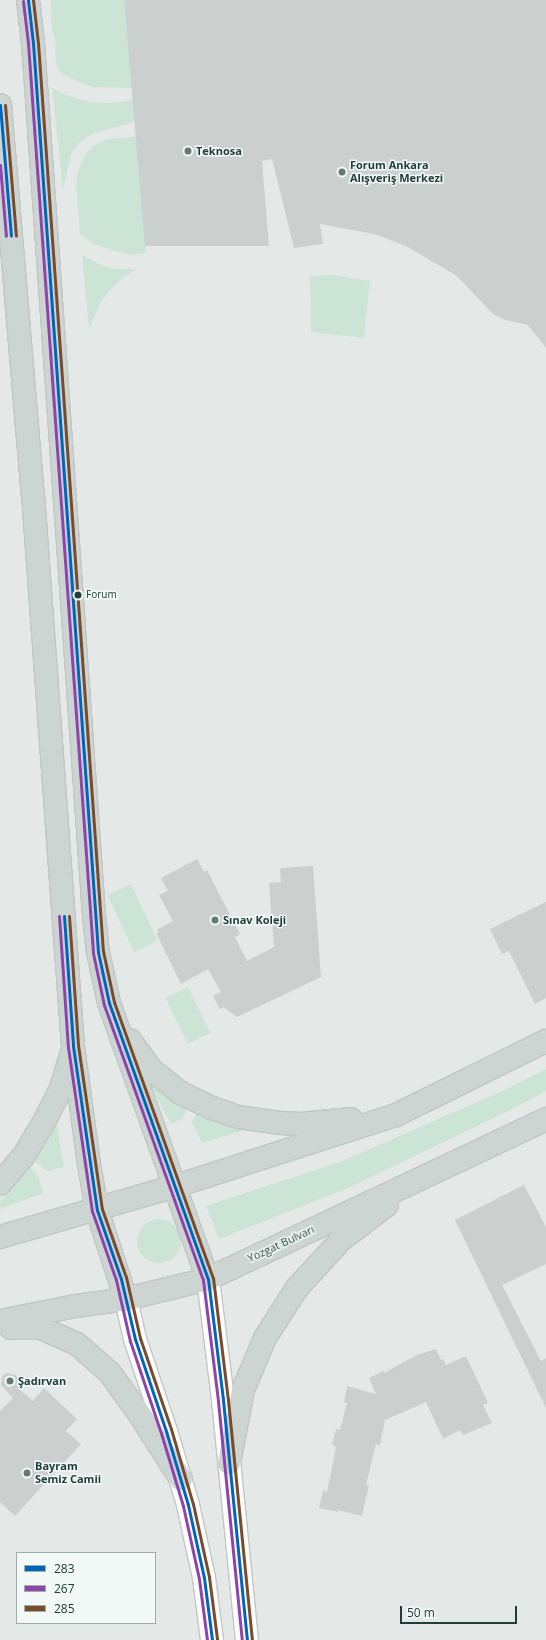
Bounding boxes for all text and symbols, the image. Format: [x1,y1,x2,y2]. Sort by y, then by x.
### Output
place label: Teknosa [196,144,242,158]
marker: Teknosa [183,146,193,156]
place label: Forum Ankara Alışveriş Merkezi [350,159,443,185]
marker: Forum Ankara Alışveriş Merkezi [337,167,347,177]
place label: Forum [86,589,117,601]
marker: Forum [73,590,83,600]
place label: Sınav Koleji [223,913,286,927]
marker: Sınav Koleji [210,915,220,925]
street label: Yozgat Bulvarı [245,1223,317,1265]
place label: Şadırvan [18,1374,66,1388]
marker: Şadırvan [5,1376,15,1386]
place label: Bayram Semiz Camii [35,1460,101,1486]
marker: Bayram Semiz Camii [22,1468,32,1478]
legend [16,1552,156,1624]
text: 283 [54,1560,75,1577]
text: 267 [54,1580,75,1597]
scale bar [402,1598,519,1624]
text: 285 [54,1600,75,1617]
text: 50 m [407,1604,435,1621]

